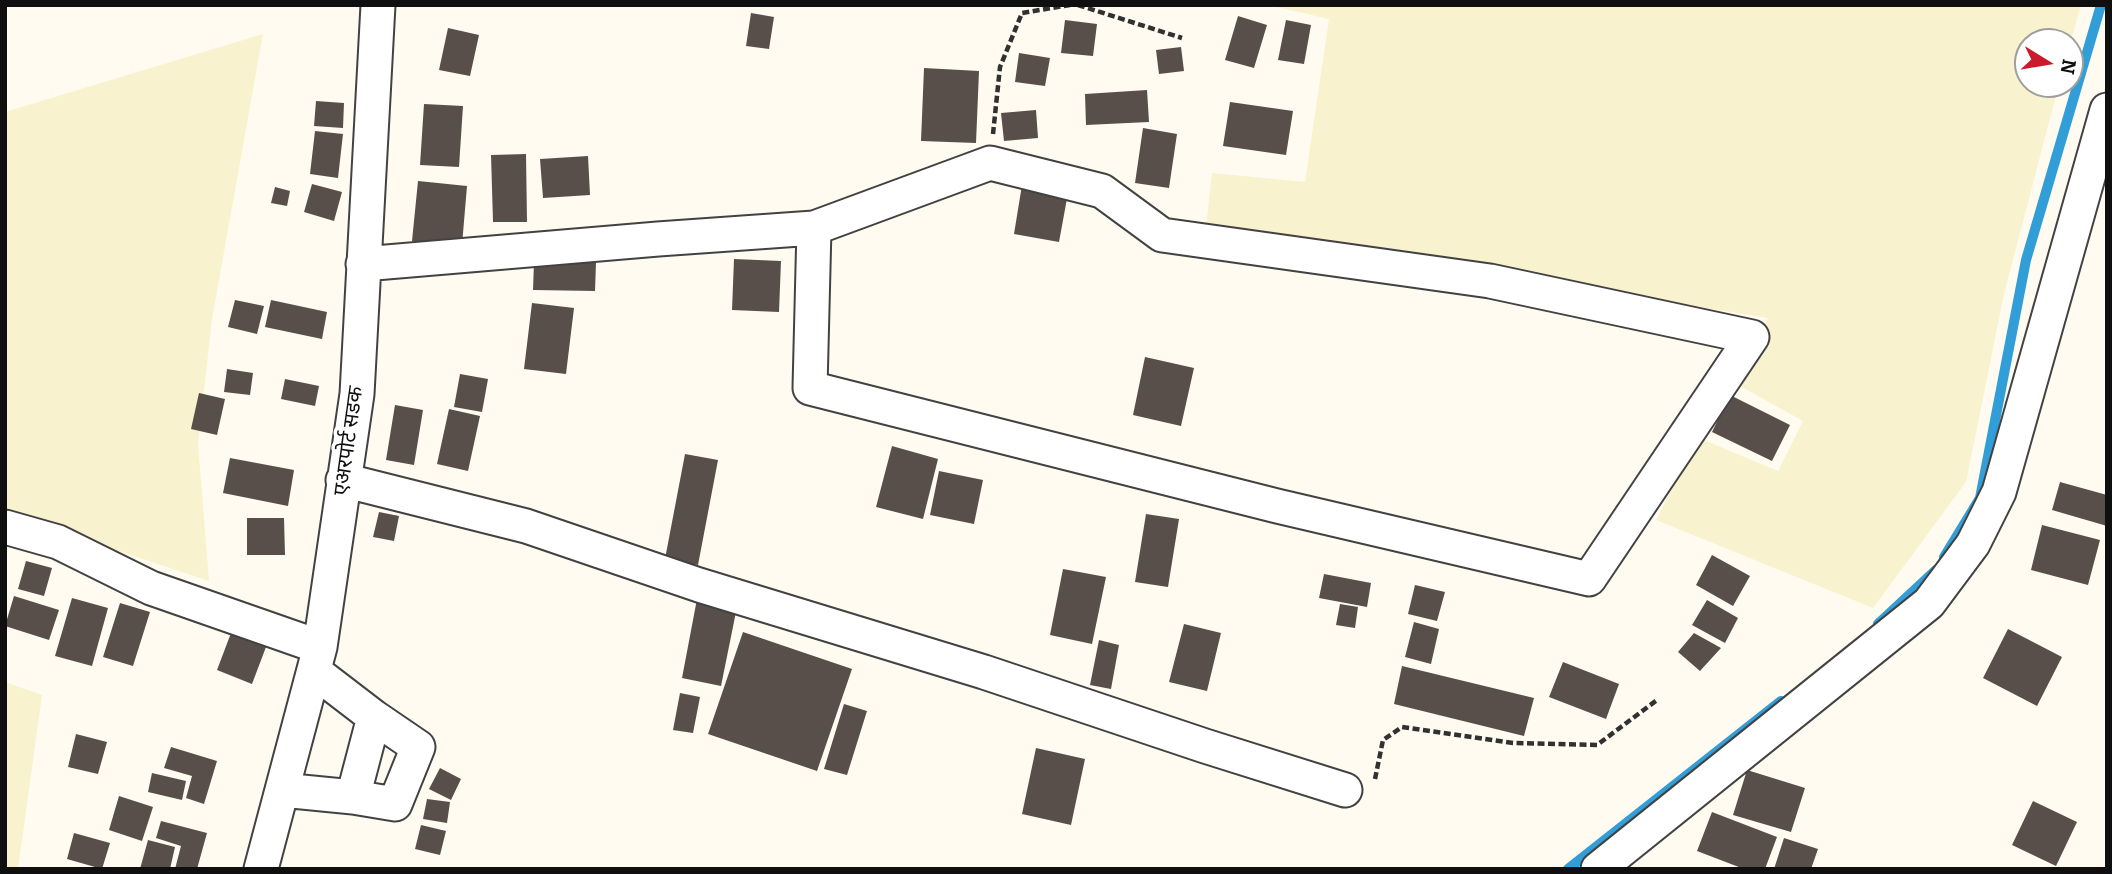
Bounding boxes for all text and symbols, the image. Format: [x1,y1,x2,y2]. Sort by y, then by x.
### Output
north arrow [2014,28,2084,98]
text: N [2055,57,2081,76]
street label: एअरपोर्ट सडक [329,385,369,497]

